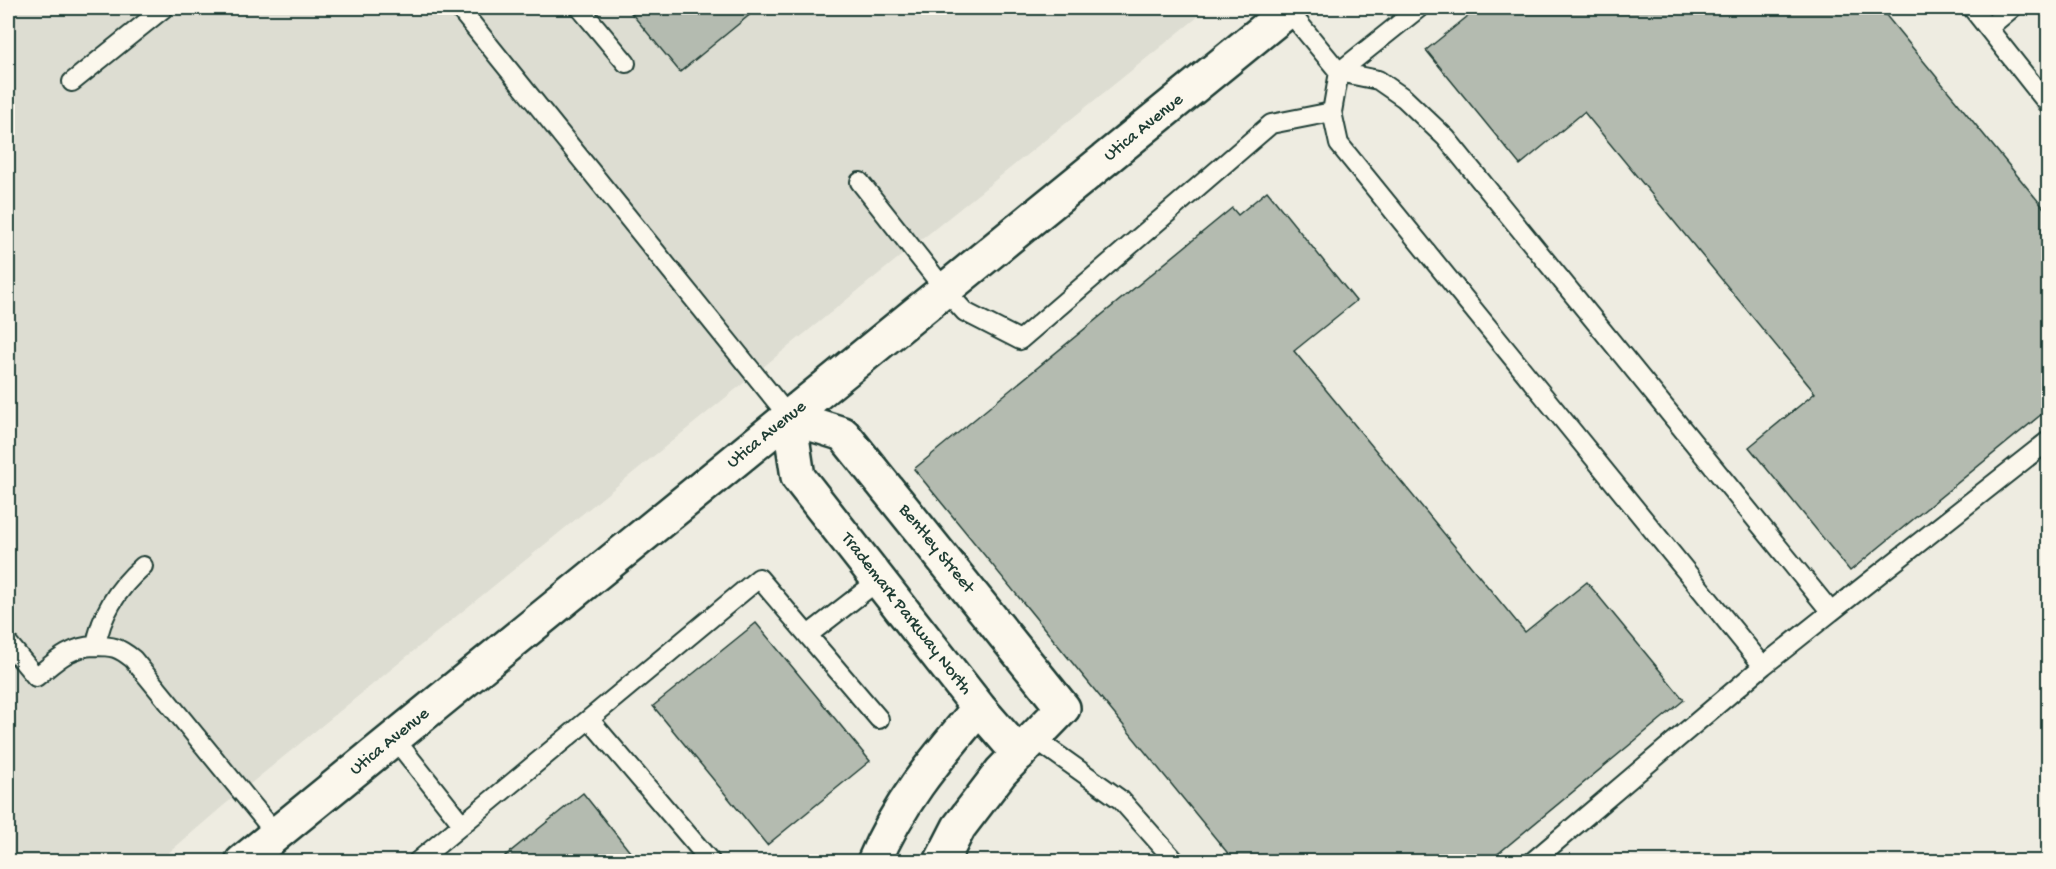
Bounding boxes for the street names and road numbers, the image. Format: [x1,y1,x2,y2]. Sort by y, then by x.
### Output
street label: Utica Avenue [1100,89,1189,166]
street label: Utica Avenue [723,396,812,473]
street label: Bentley Street [893,499,979,599]
street label: Trademark Parkway North [835,528,976,700]
street label: Utica Avenue [346,703,435,780]

